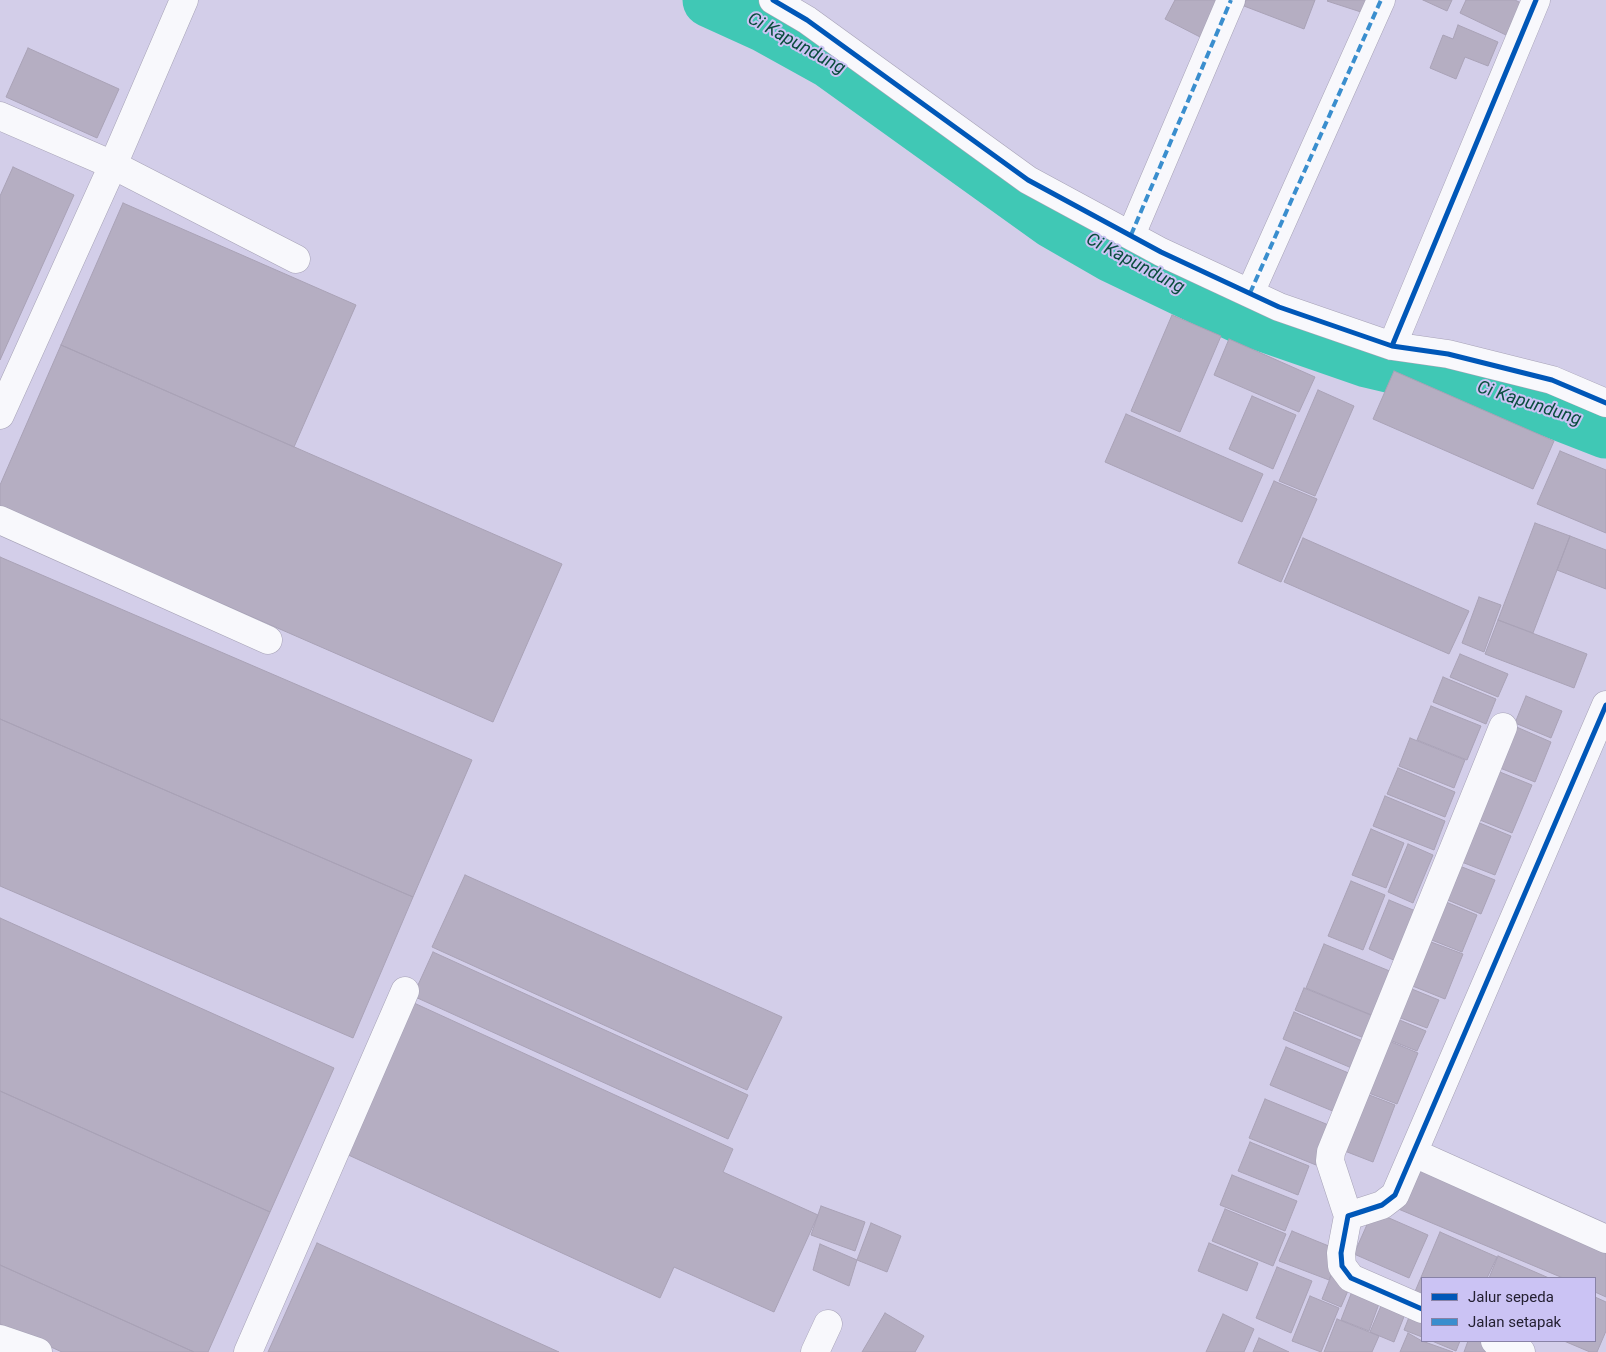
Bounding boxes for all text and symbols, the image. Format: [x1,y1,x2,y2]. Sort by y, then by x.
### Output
water label: Ci Kapundung [743,8,849,80]
water label: Ci Kapundung [1082,229,1188,299]
water label: Ci Kapundung [1474,377,1584,431]
legend [1421,1277,1596,1342]
text: Jalur sepeda [1468,1288,1554,1306]
text: Jalan setapak [1468,1313,1561,1331]

